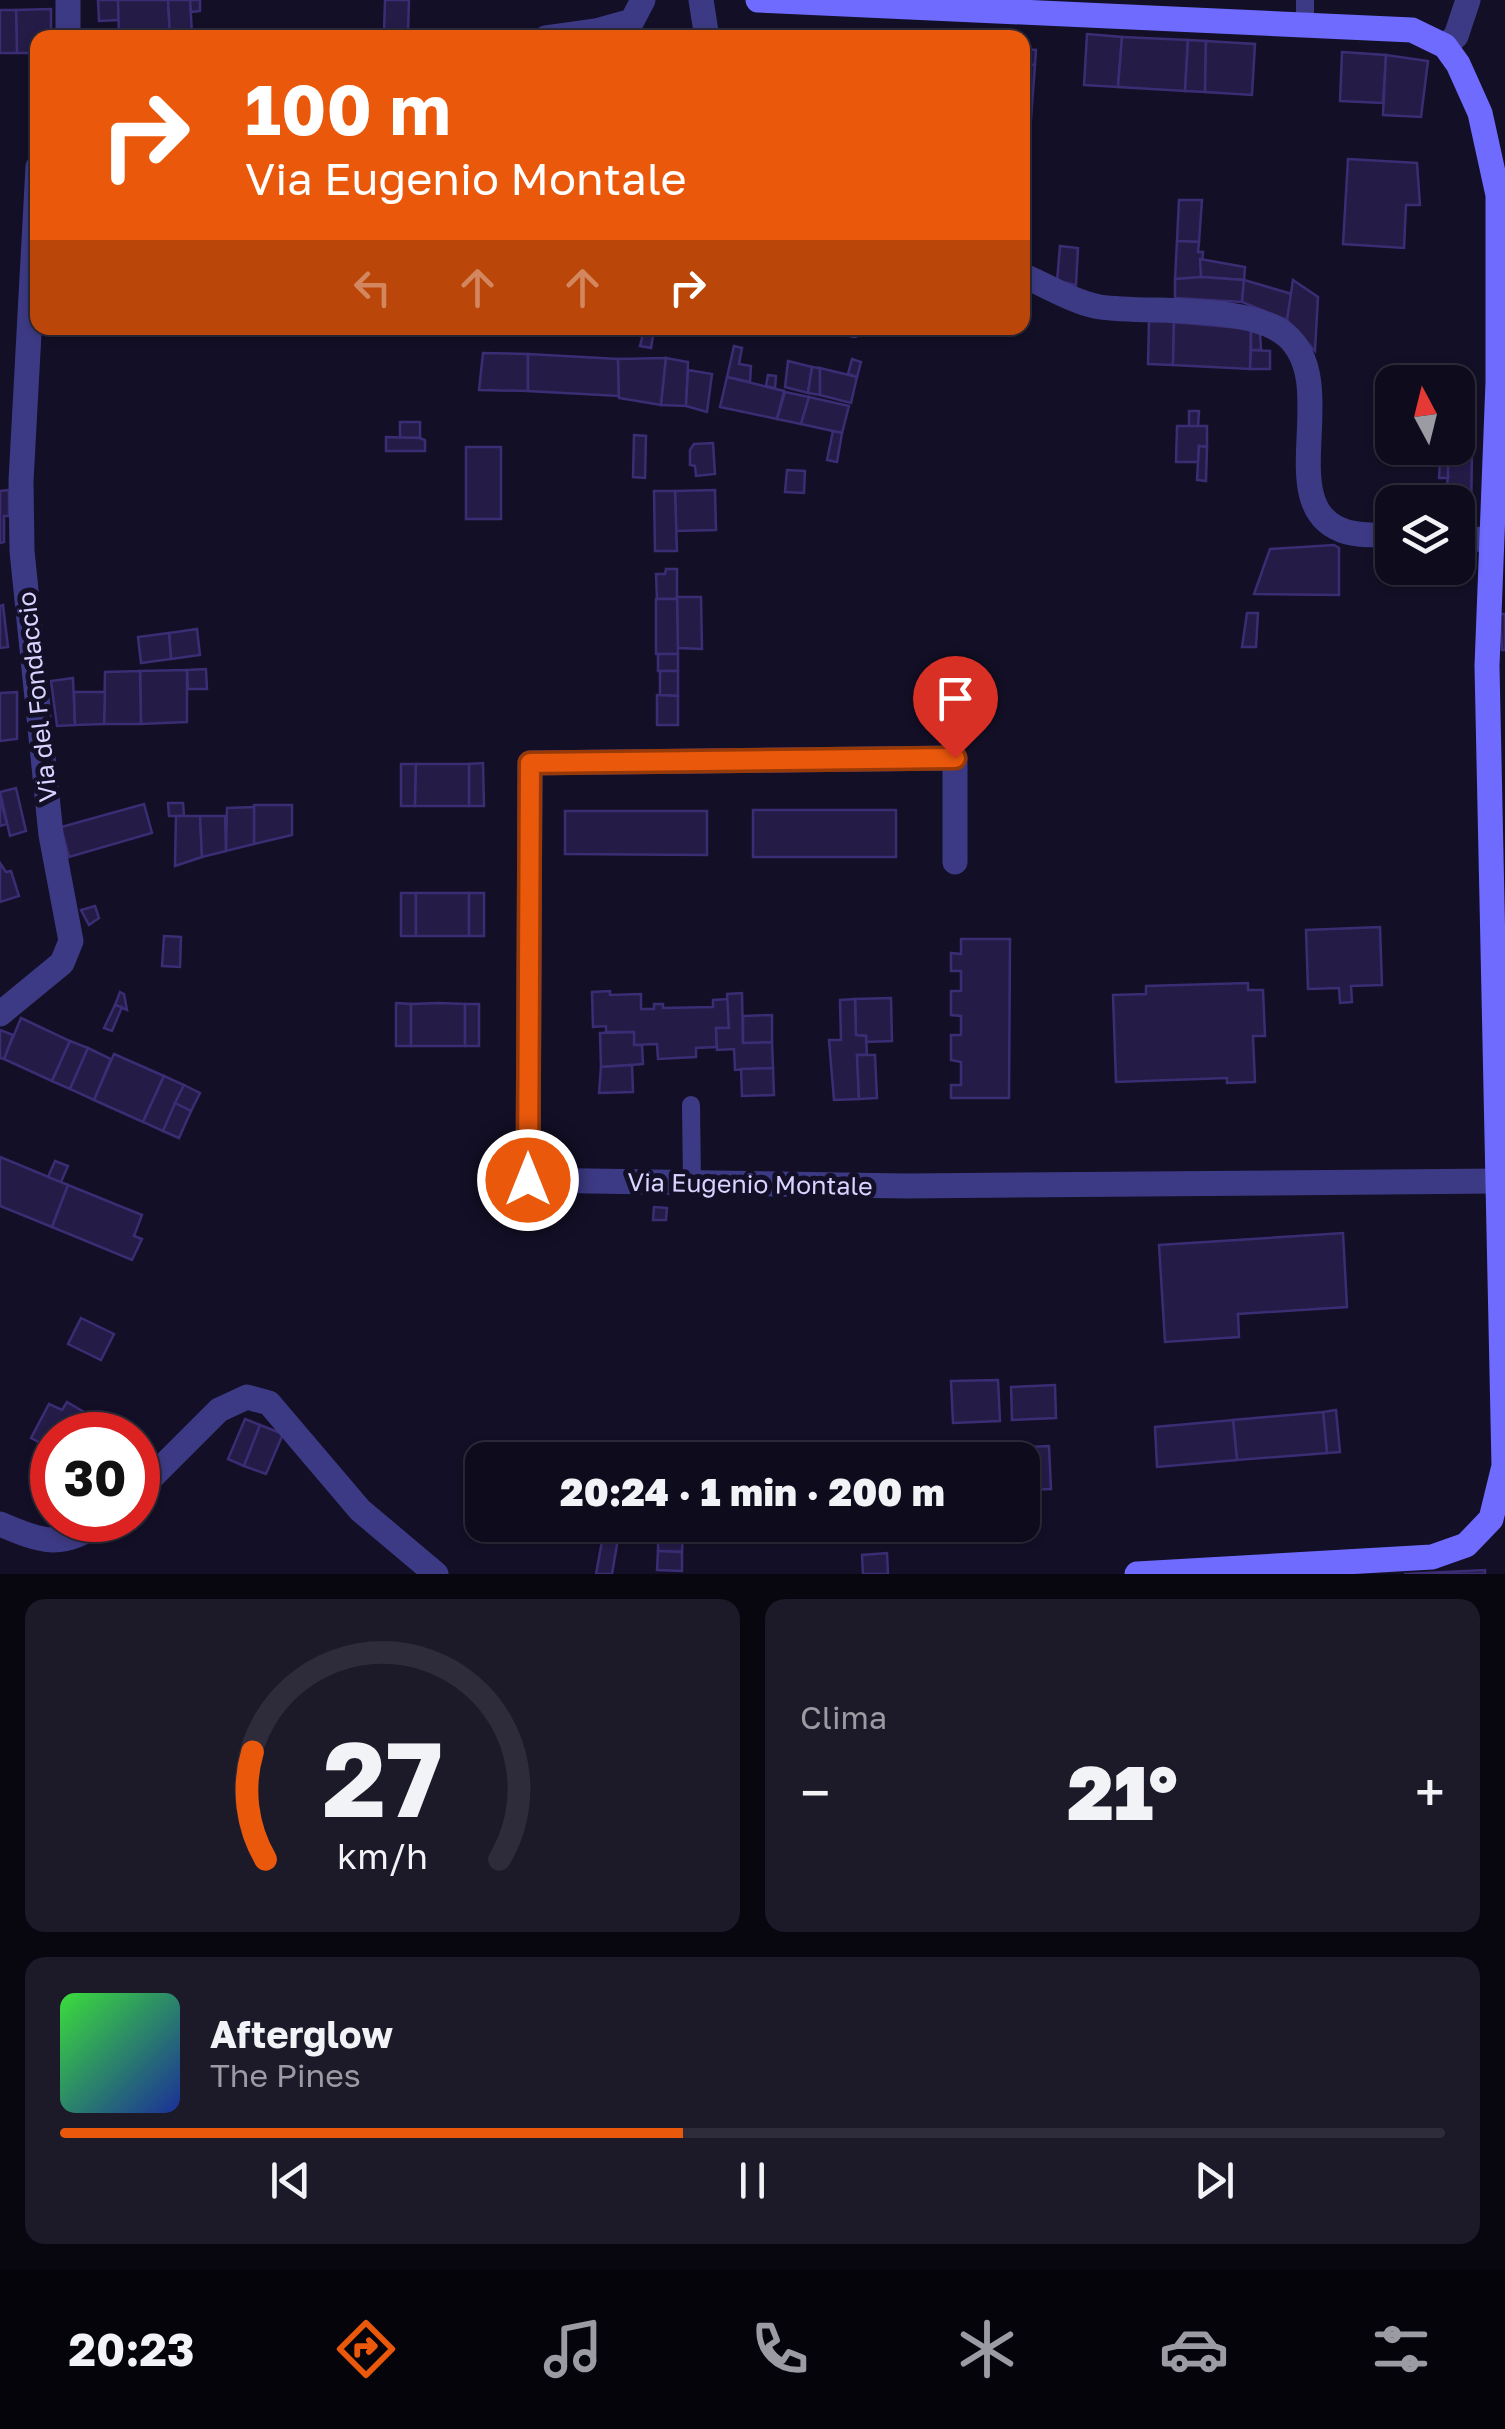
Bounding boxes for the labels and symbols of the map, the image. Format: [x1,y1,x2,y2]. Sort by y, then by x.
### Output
north arrow [1375,365,1475,465]
street label: Via del Fondaccio [10,590,63,804]
pin [913,656,998,759]
position arrow [476,1128,580,1232]
street label: Via Eugenio Montale [627,1166,873,1201]
speed limit sign: 30 [30,1412,160,1542]

